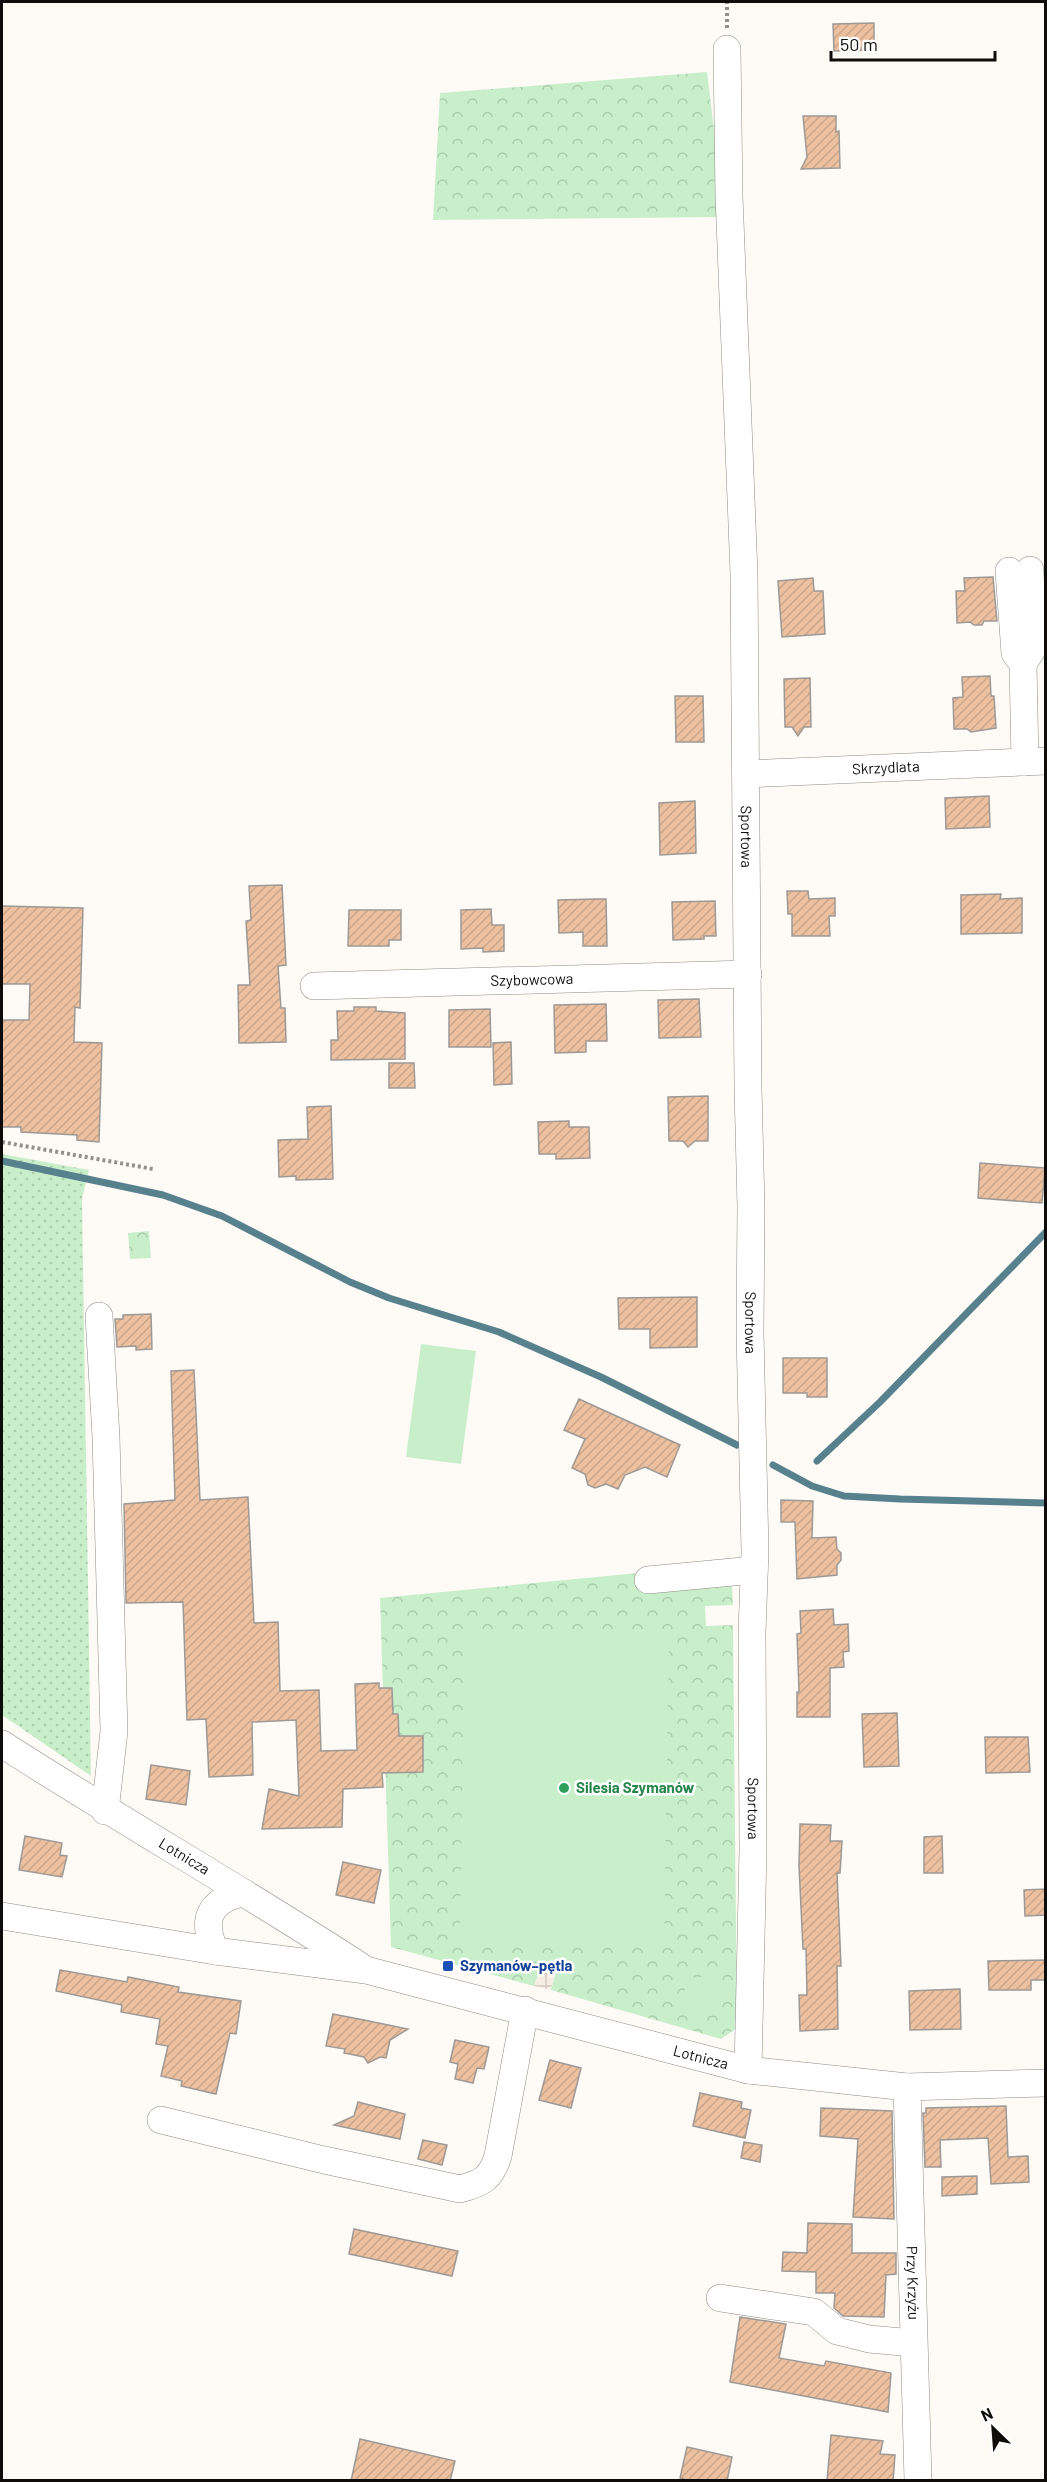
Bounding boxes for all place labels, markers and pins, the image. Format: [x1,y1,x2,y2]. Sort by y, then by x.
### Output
place label: Silesia Szymanów [576,1778,695,1796]
marker: Silesia Szymanów [557,1781,571,1795]
place label: Szymanów–pętla [460,1956,573,1974]
marker: Szymanów–pętla [441,1959,455,1973]

